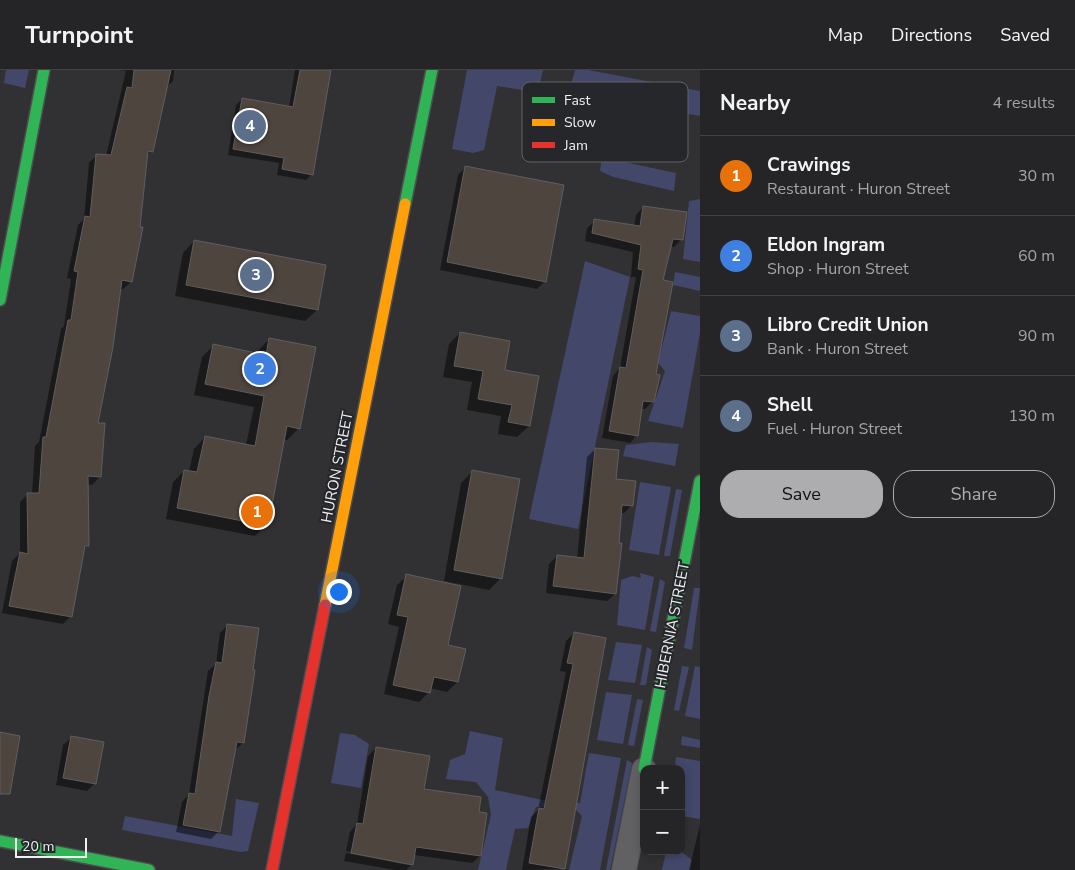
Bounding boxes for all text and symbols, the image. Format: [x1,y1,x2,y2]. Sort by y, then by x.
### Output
text: Turnpoint [25,19,133,51]
text: Map [828,23,863,47]
text: Directions [891,23,972,47]
text: Saved [1000,23,1050,47]
legend [522,82,688,162]
text: Nearby [720,89,790,117]
text: Fast [564,91,590,110]
text: 4 results [993,92,1055,114]
pin: 4 [234,107,266,145]
text: Slow [564,113,596,132]
text: Jam [563,136,588,155]
text: Crawings [767,152,850,178]
text: 1 [731,165,741,187]
text: 30 m [1018,165,1055,187]
text: Restaurant · Huron Street [767,178,950,200]
text: Eldon Ingram [767,232,885,258]
text: 2 [731,245,741,267]
text: 60 m [1018,245,1055,267]
pin: 3 [240,256,272,294]
text: Shop · Huron Street [767,258,909,280]
text: Libro Credit Union [767,312,929,338]
text: 3 [731,325,741,347]
text: 90 m [1018,325,1055,347]
text: Bank · Huron Street [767,338,908,360]
pin: 2 [244,350,276,388]
text: Shell [767,392,813,418]
text: 4 [731,405,741,427]
text: 130 m [1008,405,1055,427]
street label: HURON STREET [316,410,358,524]
text: Fuel · Huron Street [767,418,902,440]
button: Save [720,470,883,518]
button: Share [893,470,1055,518]
pin: 1 [241,493,273,531]
street label: HIBERNIA STREET [650,560,694,690]
your location [326,579,352,605]
map controls [640,765,685,855]
button: + [640,765,685,810]
button: − [640,810,685,855]
scale bar [15,835,88,858]
text: 20 m [22,837,54,856]

